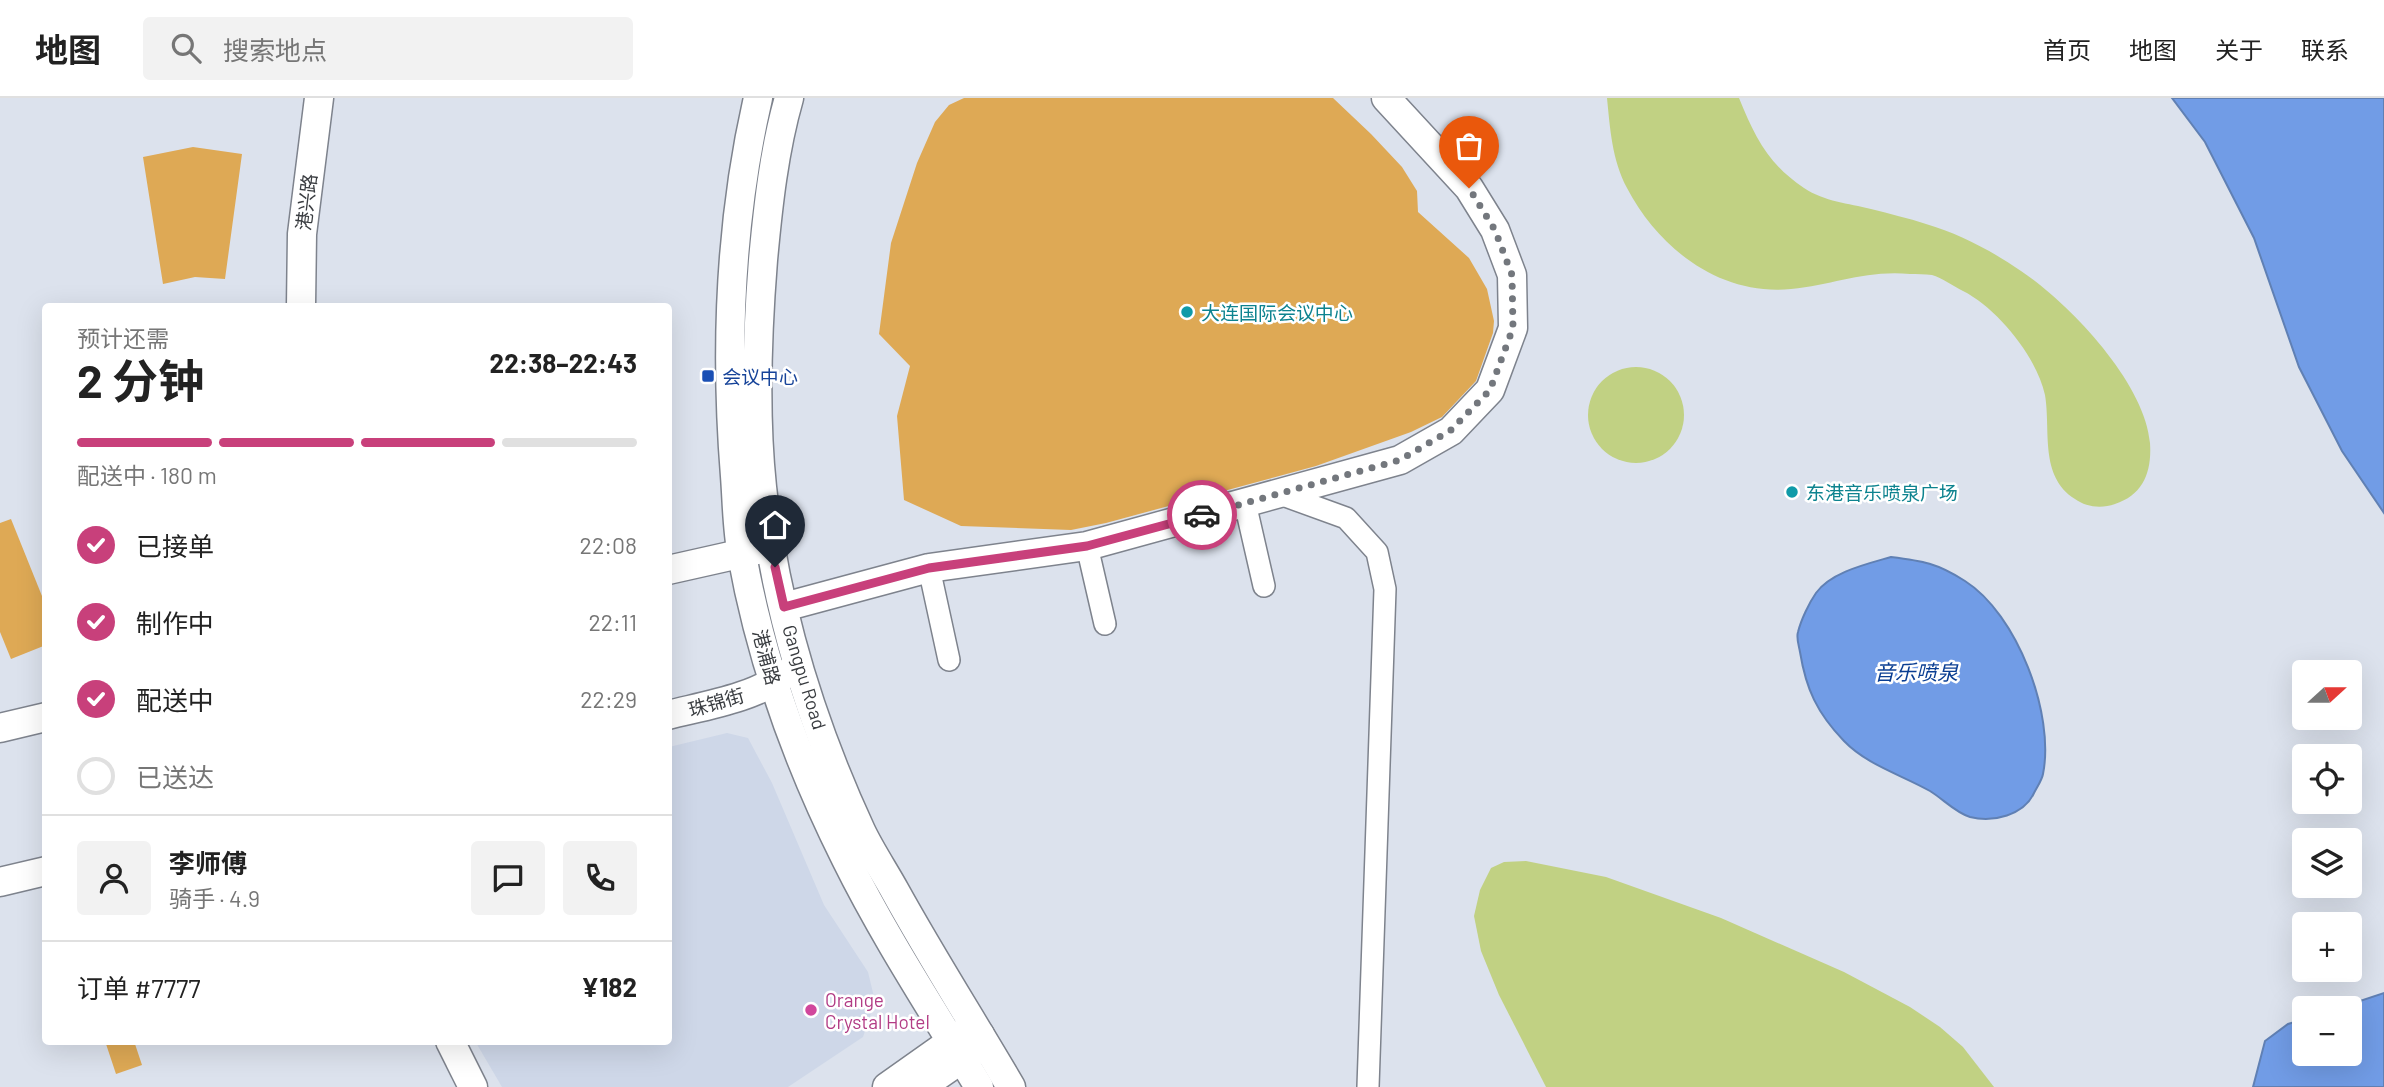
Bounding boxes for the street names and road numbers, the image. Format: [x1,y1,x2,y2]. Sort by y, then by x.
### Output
street label: 港兴路 [291,172,321,232]
street label: Gangpu Road [778,622,832,732]
street label: 港浦路 [749,626,785,688]
street label: 珠锦街 [685,683,747,721]

